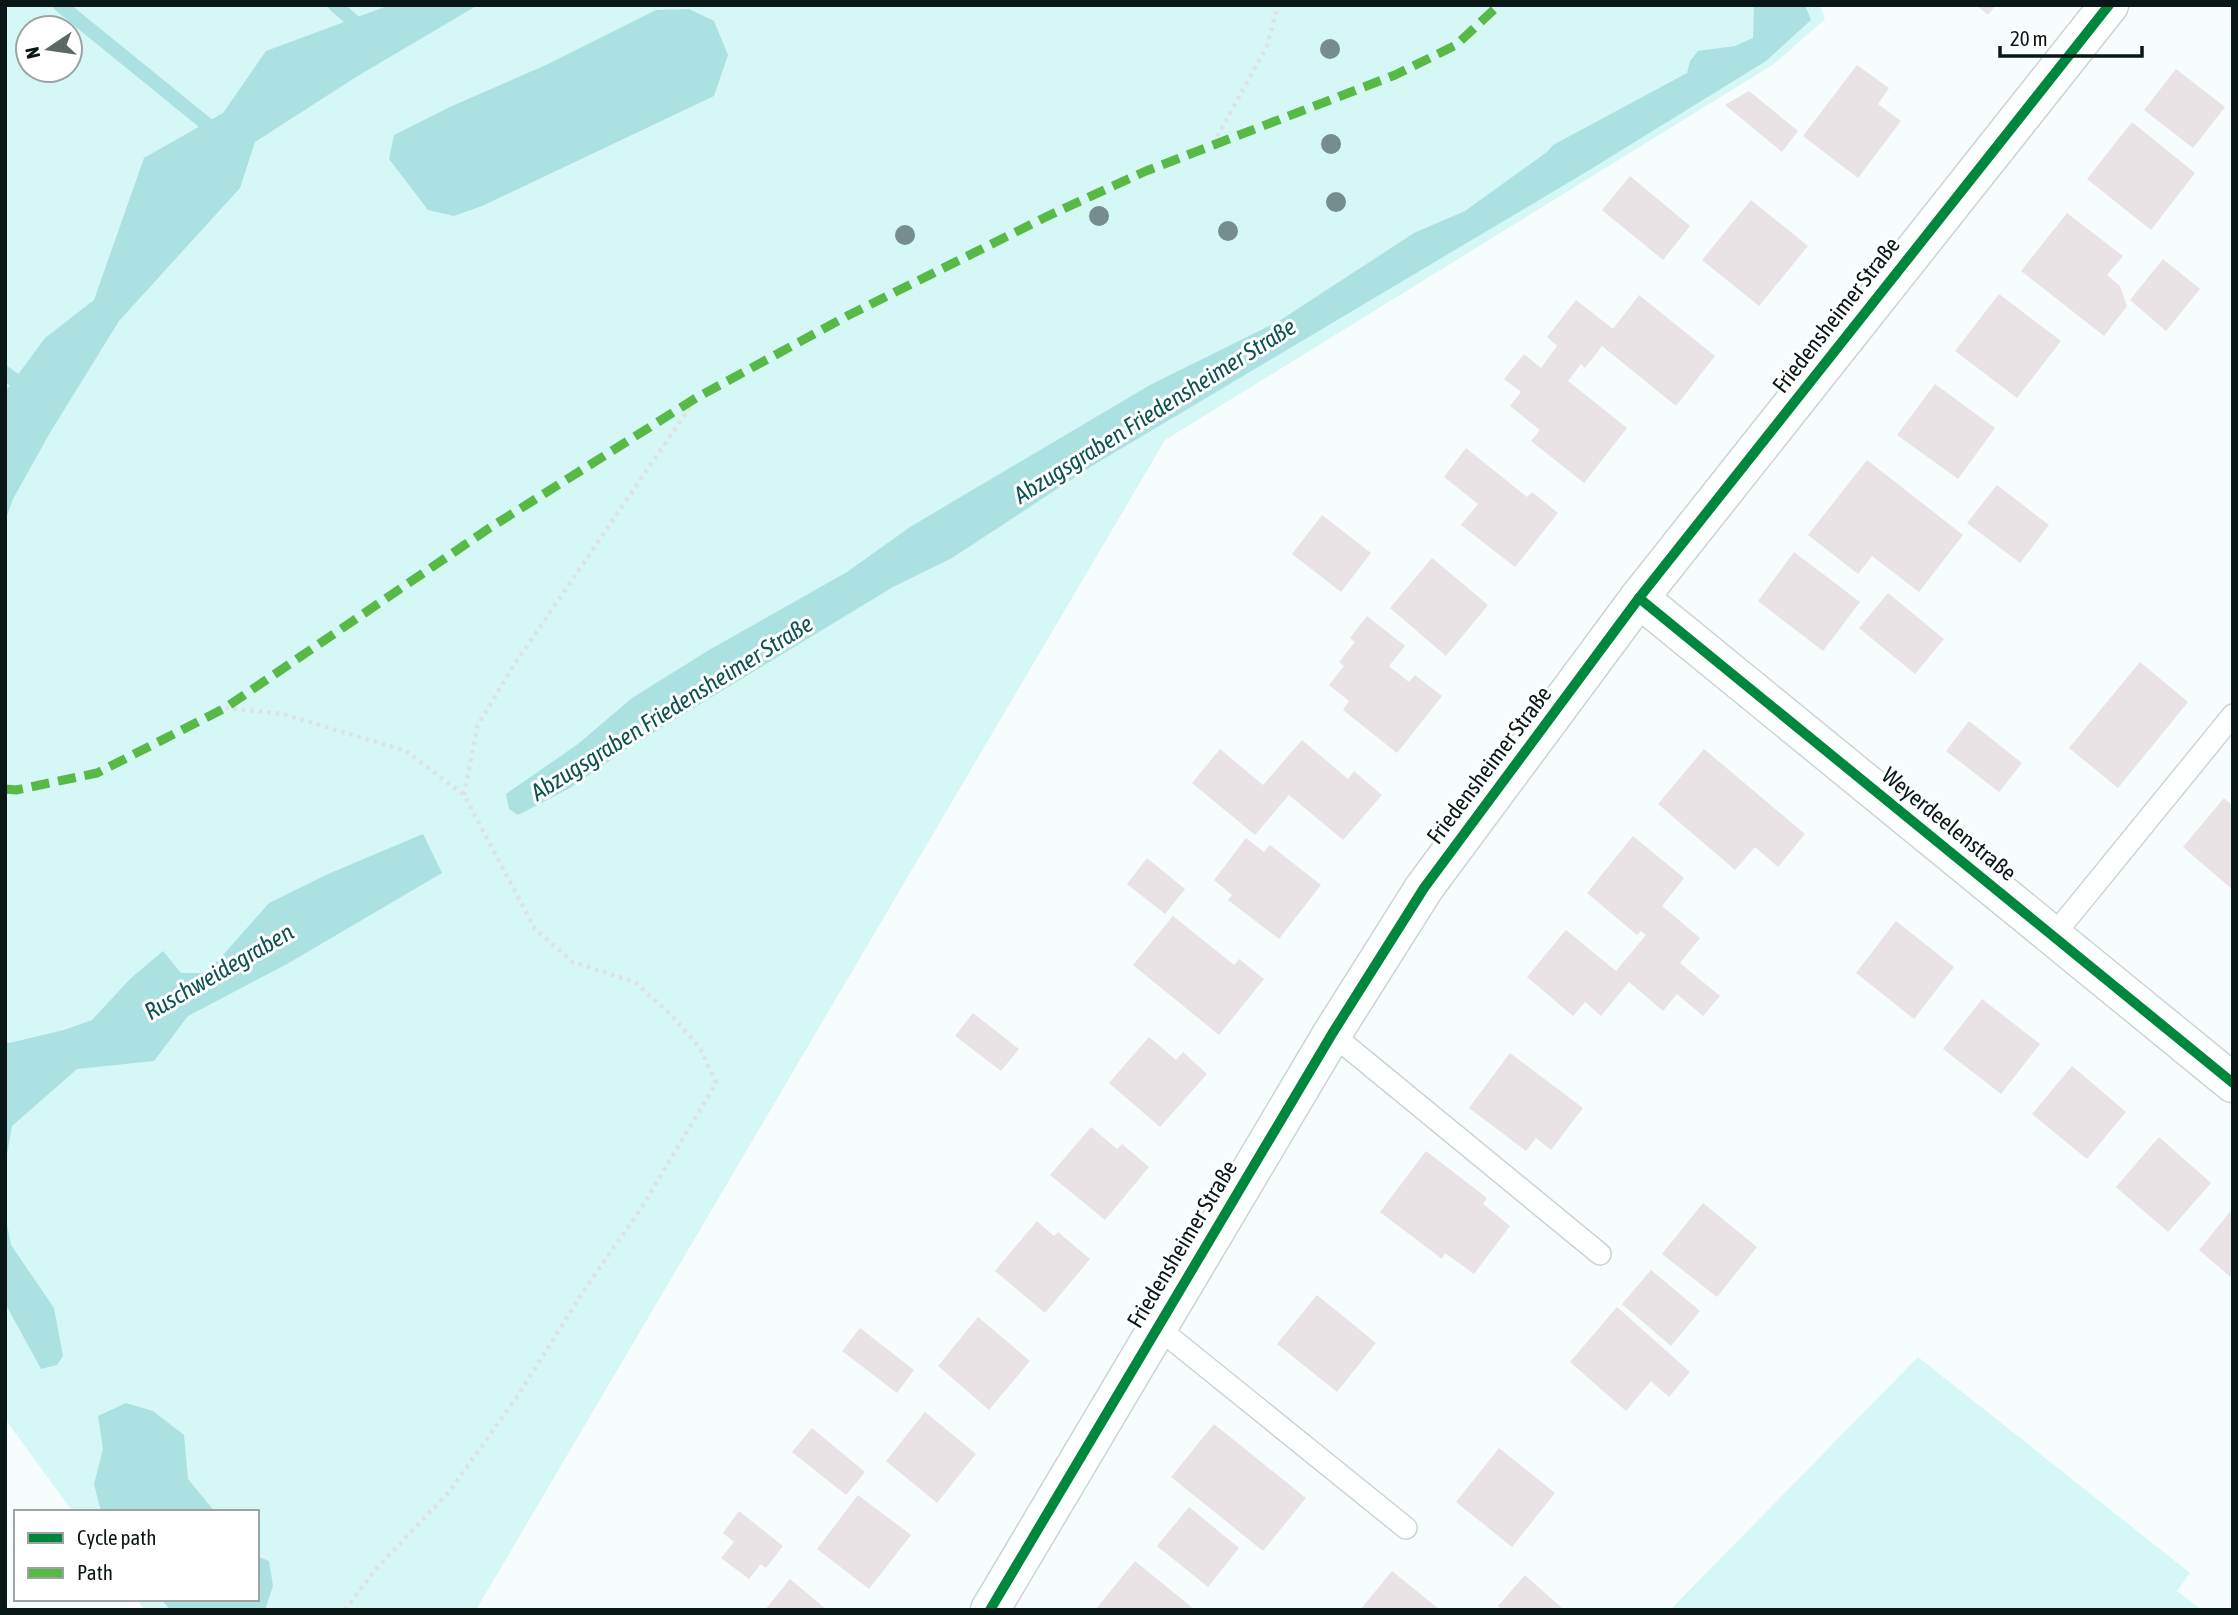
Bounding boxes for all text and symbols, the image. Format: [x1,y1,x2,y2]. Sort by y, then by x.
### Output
north arrow [14,14,84,84]
scale bar [2000,14,2142,58]
text: 20 m [2010,26,2048,50]
text: N [20,45,44,61]
street label: Friedensheimer Straße [1767,232,1905,398]
water label: Abzugsgraben Friedensheimer Straße [1008,312,1301,509]
water label: Abzugsgraben Friedensheimer Straße [525,609,818,806]
street label: Friedensheimer Straße [1421,681,1557,849]
street label: Weyerdeelenstraße [1877,762,2021,886]
water label: Ruschweidegraben [139,918,298,1025]
street label: Friedensheimer Straße [1122,1156,1242,1332]
legend [14,1510,259,1601]
text: Cycle path [77,1525,156,1549]
text: Path [77,1560,113,1584]

